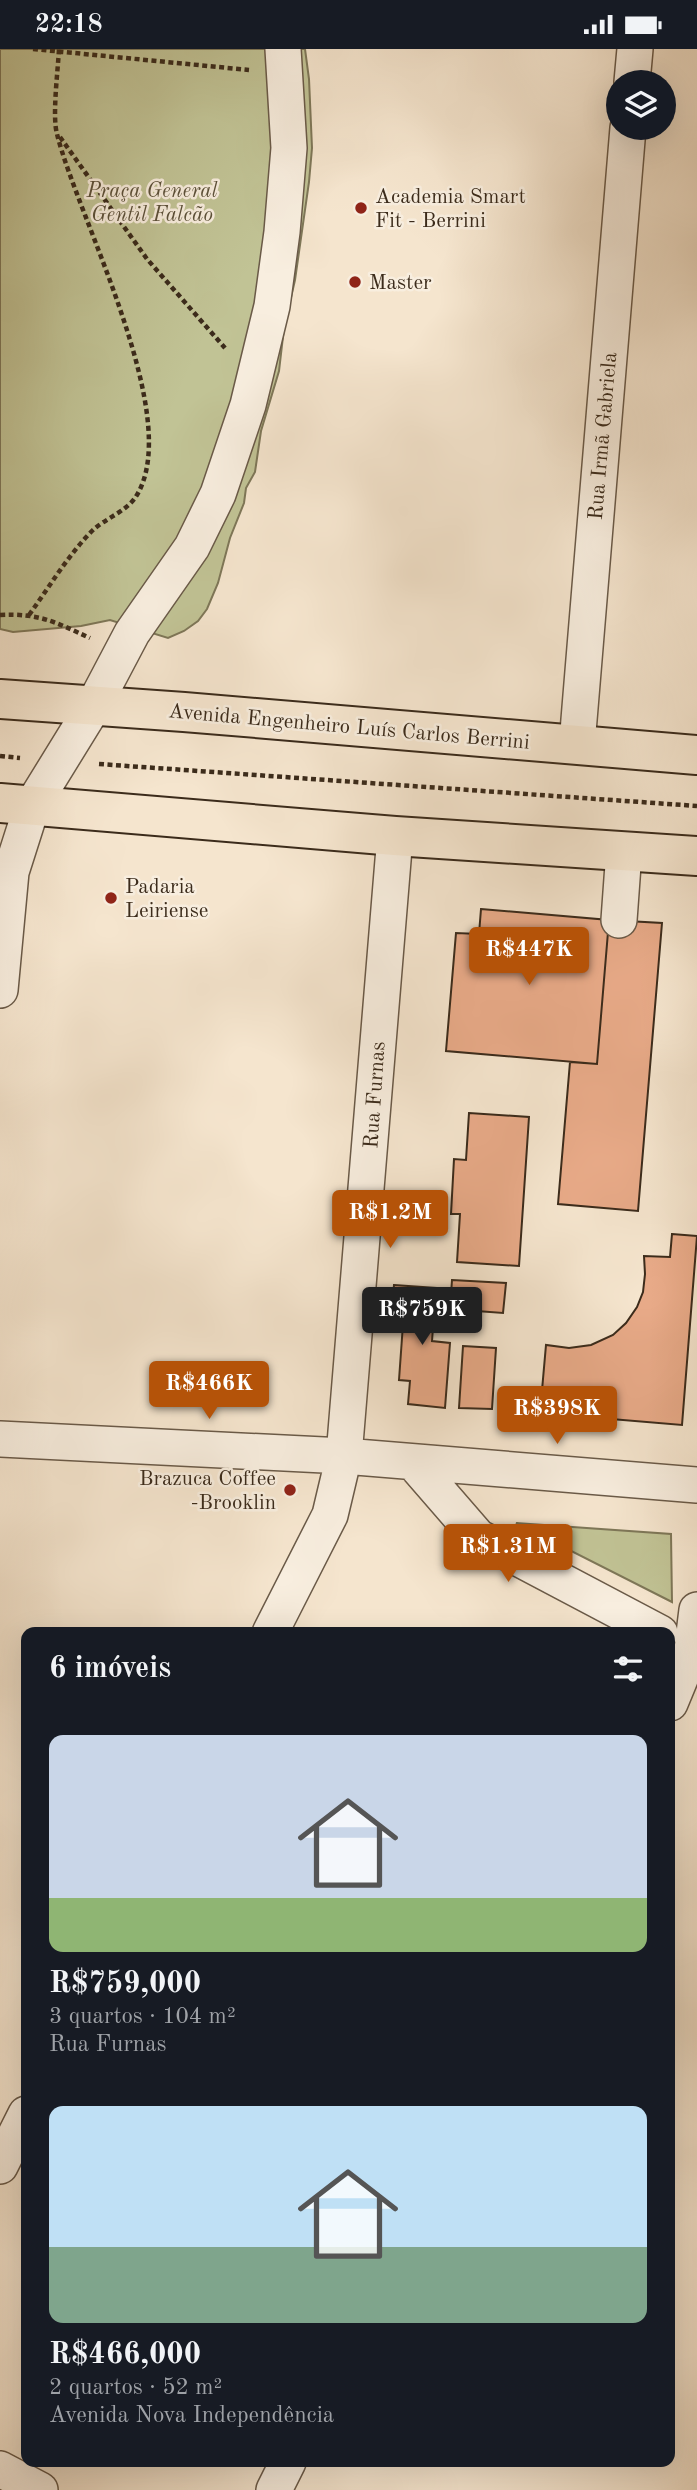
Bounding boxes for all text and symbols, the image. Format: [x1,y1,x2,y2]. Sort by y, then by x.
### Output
text: 22:18 [35,12,103,38]
map controls [606,70,676,140]
button: layers [606,70,676,140]
park label: Praça General Gentil Falcão [85,181,218,226]
place label: Academia Smart Fit - Berrini [375,187,526,232]
marker: Academia Smart Fit - Berrini [353,200,369,216]
place label: Master [369,273,432,294]
marker: Master [347,274,363,290]
street label: Rua Irmã Gabriela [586,351,621,521]
street label: Avenida Engenheiro Luís Carlos Berrini [167,701,530,754]
place label: Padaria Leiriense [125,877,208,922]
marker: Padaria Leiriense [103,890,119,906]
pin: R$447K [472,927,586,987]
text: R$447K [485,938,573,961]
street label: Rua Furnas [361,1041,390,1149]
pin: R$1.2M [333,1191,447,1250]
text: R$1.2M [348,1201,432,1224]
pin: R$759K [365,1287,479,1347]
text: R$759K [378,1298,466,1321]
pin: R$466K [152,1361,266,1421]
text: R$466K [165,1372,253,1395]
pin: R$398K [500,1387,614,1446]
text: R$398K [513,1397,601,1420]
place label: Brazuca Coffee -Brooklin [139,1469,276,1514]
marker: Brazuca Coffee -Brooklin [282,1482,298,1498]
pin: R$1.31M [443,1525,573,1584]
text: R$1.31M [459,1535,557,1558]
icon: filters [609,1650,647,1688]
text: 6 imóveis [49,1654,171,1684]
icon: home [285,1780,411,1906]
text: R$759,000 [49,1969,201,1999]
text: 3 quartos · 104 m² [49,2005,236,2028]
text: Rua Furnas [49,2033,167,2056]
icon: home [285,2151,411,2277]
text: R$466,000 [49,2340,201,2370]
text: 2 quartos · 52 m² [49,2376,222,2399]
text: Avenida Nova Independência [49,2404,334,2427]

